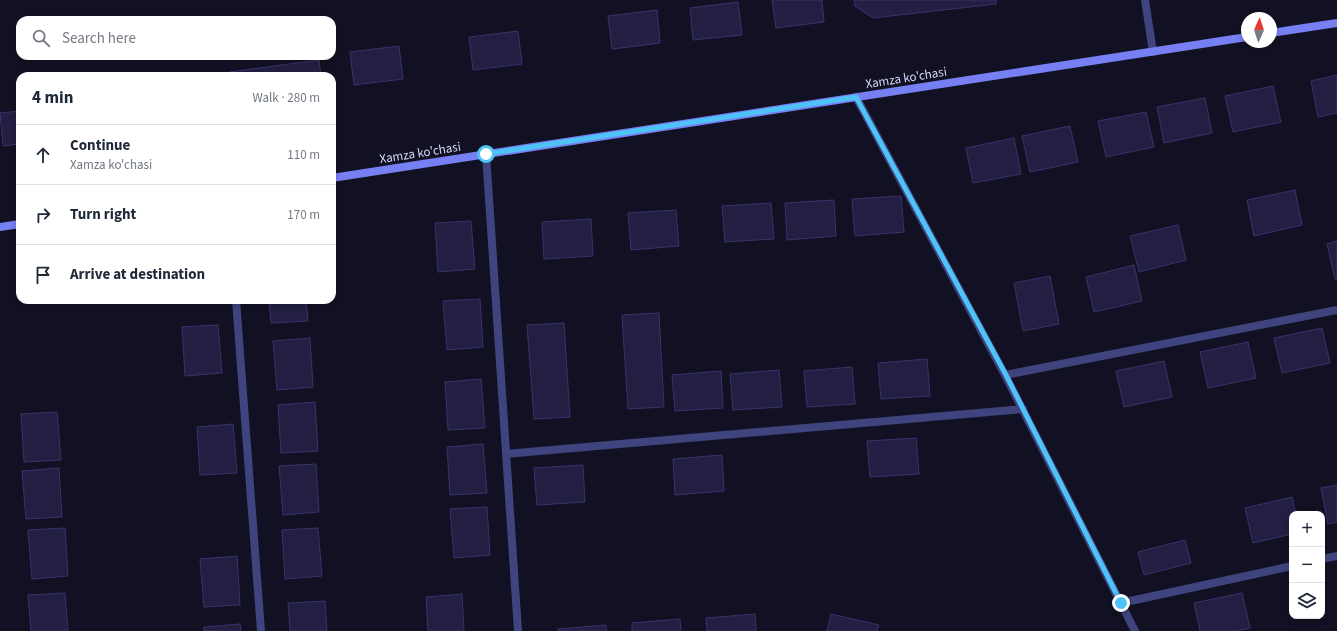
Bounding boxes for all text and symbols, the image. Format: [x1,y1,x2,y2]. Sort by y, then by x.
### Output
north arrow [1241,12,1277,48]
search box [16,16,336,60]
icon: search [30,27,52,49]
text: Search here [62,28,136,49]
street label: Xamza ko'chasi [864,63,948,93]
text: 4 min [32,86,73,110]
text: Walk · 280 m [252,89,320,107]
text: Continue [70,135,130,156]
street label: Xamza ko'chasi [378,138,462,168]
icon: ahead [32,144,54,166]
route start [477,145,495,163]
text: 110 m [287,146,320,164]
text: Xamza ko'chasi [70,156,152,174]
icon: right [32,204,54,226]
text: Turn right [70,204,136,225]
text: 170 m [287,206,320,224]
icon: arrive [32,264,54,286]
text: Arrive at destination [70,264,205,285]
map controls [1289,511,1325,619]
button: + [1289,511,1325,547]
button: − [1289,547,1325,583]
button: layers [1289,583,1325,619]
route end [1112,594,1130,612]

